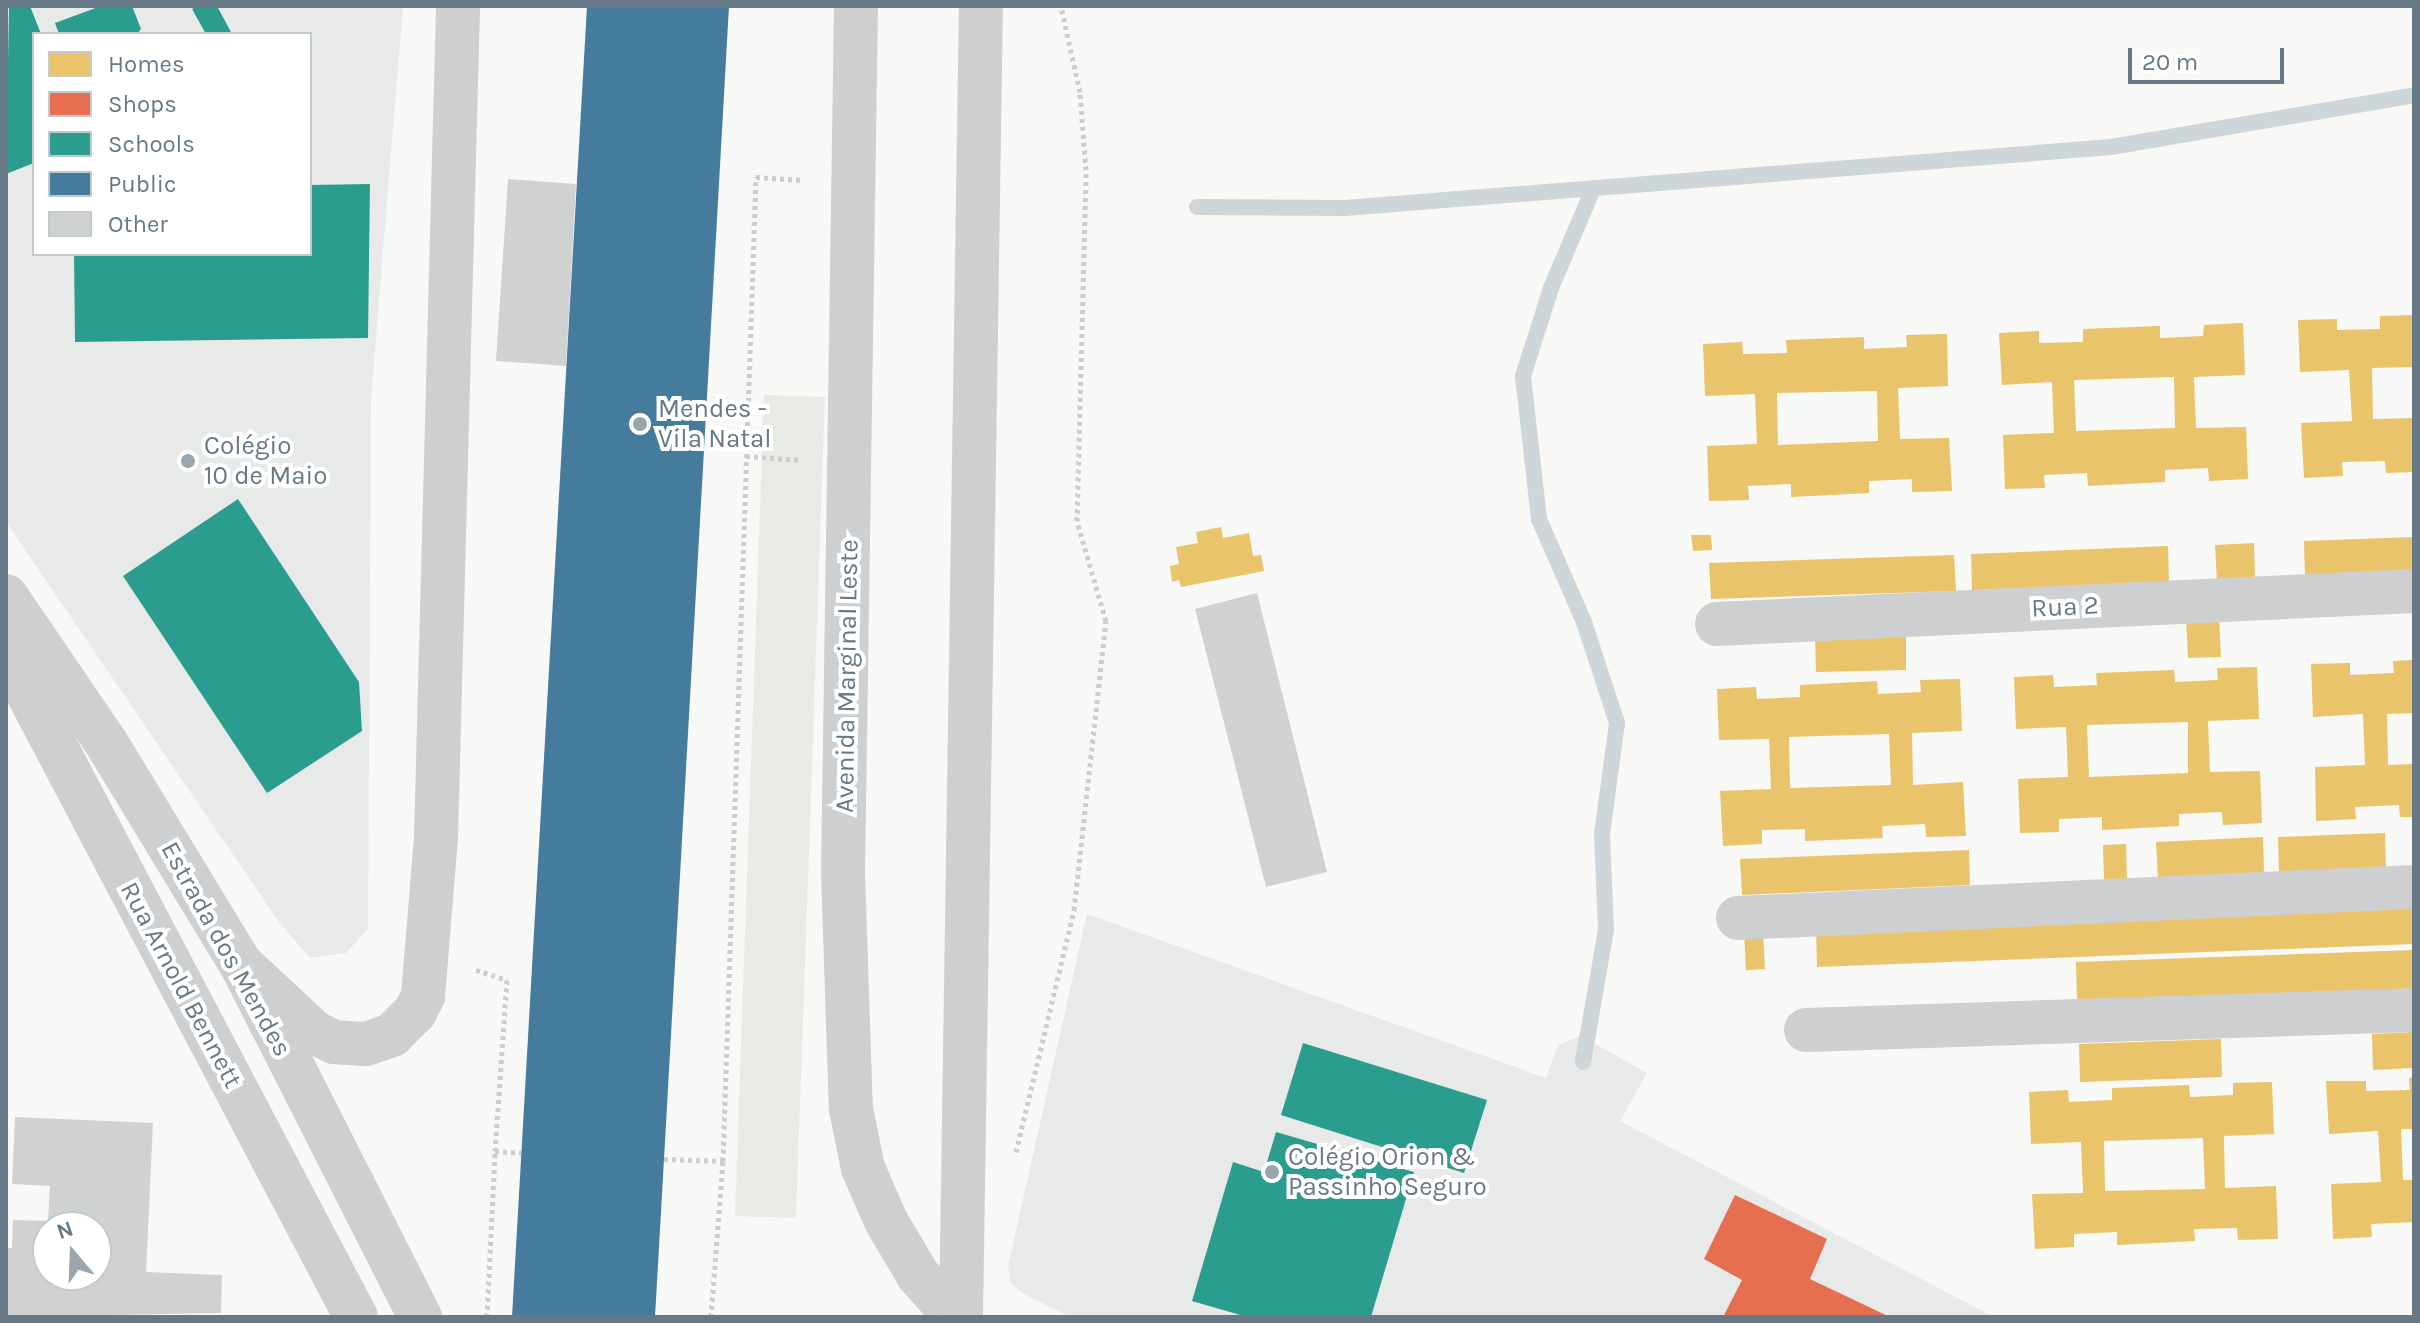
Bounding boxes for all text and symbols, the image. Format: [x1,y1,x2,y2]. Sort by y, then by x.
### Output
legend [32,32,312,256]
scale bar [2132,32,2288,82]
text: 20 m [2142,48,2198,76]
text: Homes [108,50,185,78]
text: Shops [108,90,177,118]
text: Schools [108,130,195,158]
text: Public [108,170,176,198]
text: Other [108,210,168,238]
place label: Mendes - Vila Natal [658,393,772,454]
marker: Mendes - Vila Natal [629,413,651,435]
place label: Colégio 10 de Maio [204,430,327,492]
marker: Colégio 10 de Maio [179,452,197,470]
street label: Avenida Marginal Leste [829,539,865,813]
street label: Rua 2 [2031,590,2099,624]
street label: Estrada dos Mendes [154,836,298,1062]
street label: Rua Arnold Bennett [113,877,249,1093]
place label: Colégio Orion & Passinho Seguro [1288,1141,1487,1202]
marker: Colégio Orion & Passinho Seguro [1263,1163,1281,1181]
north arrow [32,1211,112,1291]
text: N [53,1215,77,1245]

